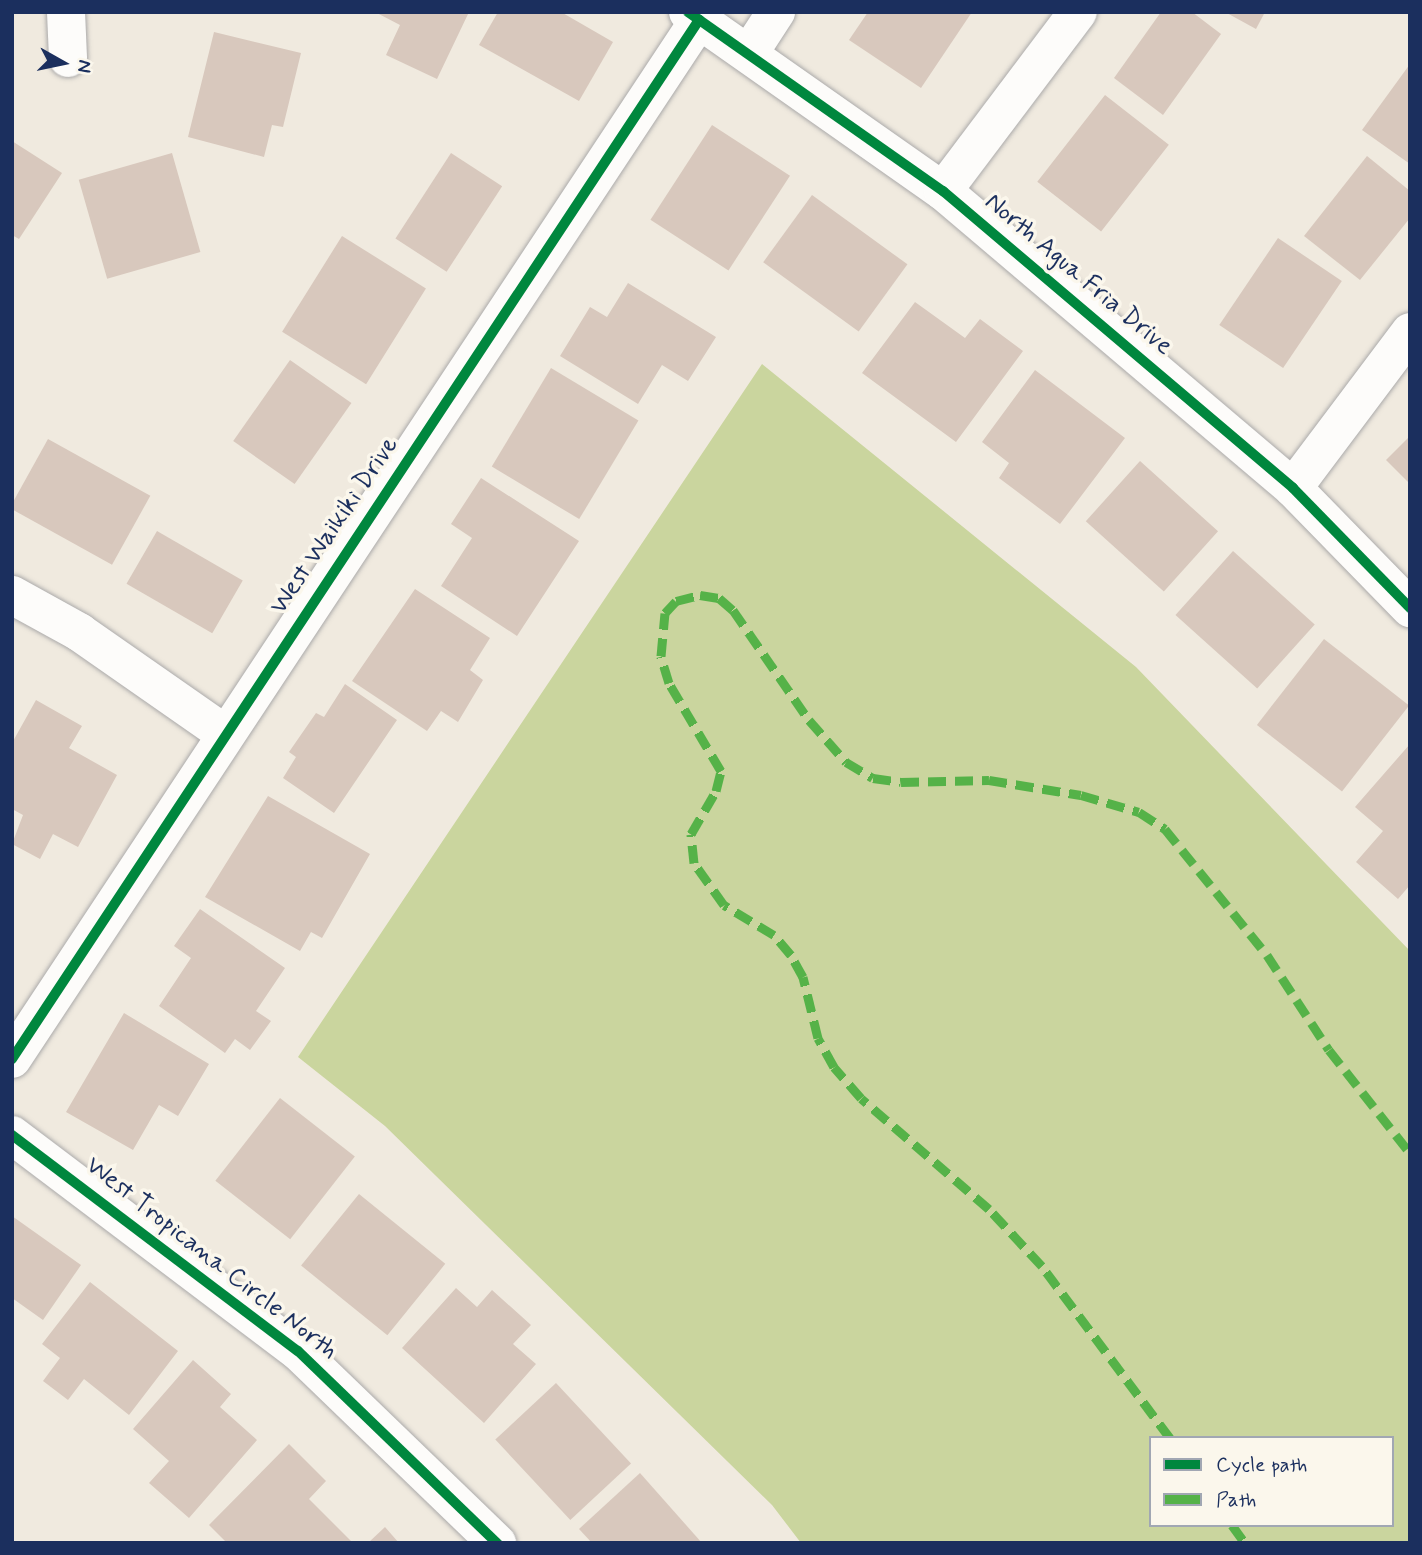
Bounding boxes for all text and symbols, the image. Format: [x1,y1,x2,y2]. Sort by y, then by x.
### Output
north arrow [28,28,98,98]
text: N [71,58,98,75]
street label: North Agua Fria Drive [978,188,1178,362]
street label: West Waikiki Drive [264,431,406,621]
street label: West Tropicana Circle North [79,1151,343,1367]
legend [1149,1436,1394,1527]
text: Cycle path [1216,1451,1307,1479]
text: Path [1216,1486,1256,1514]

